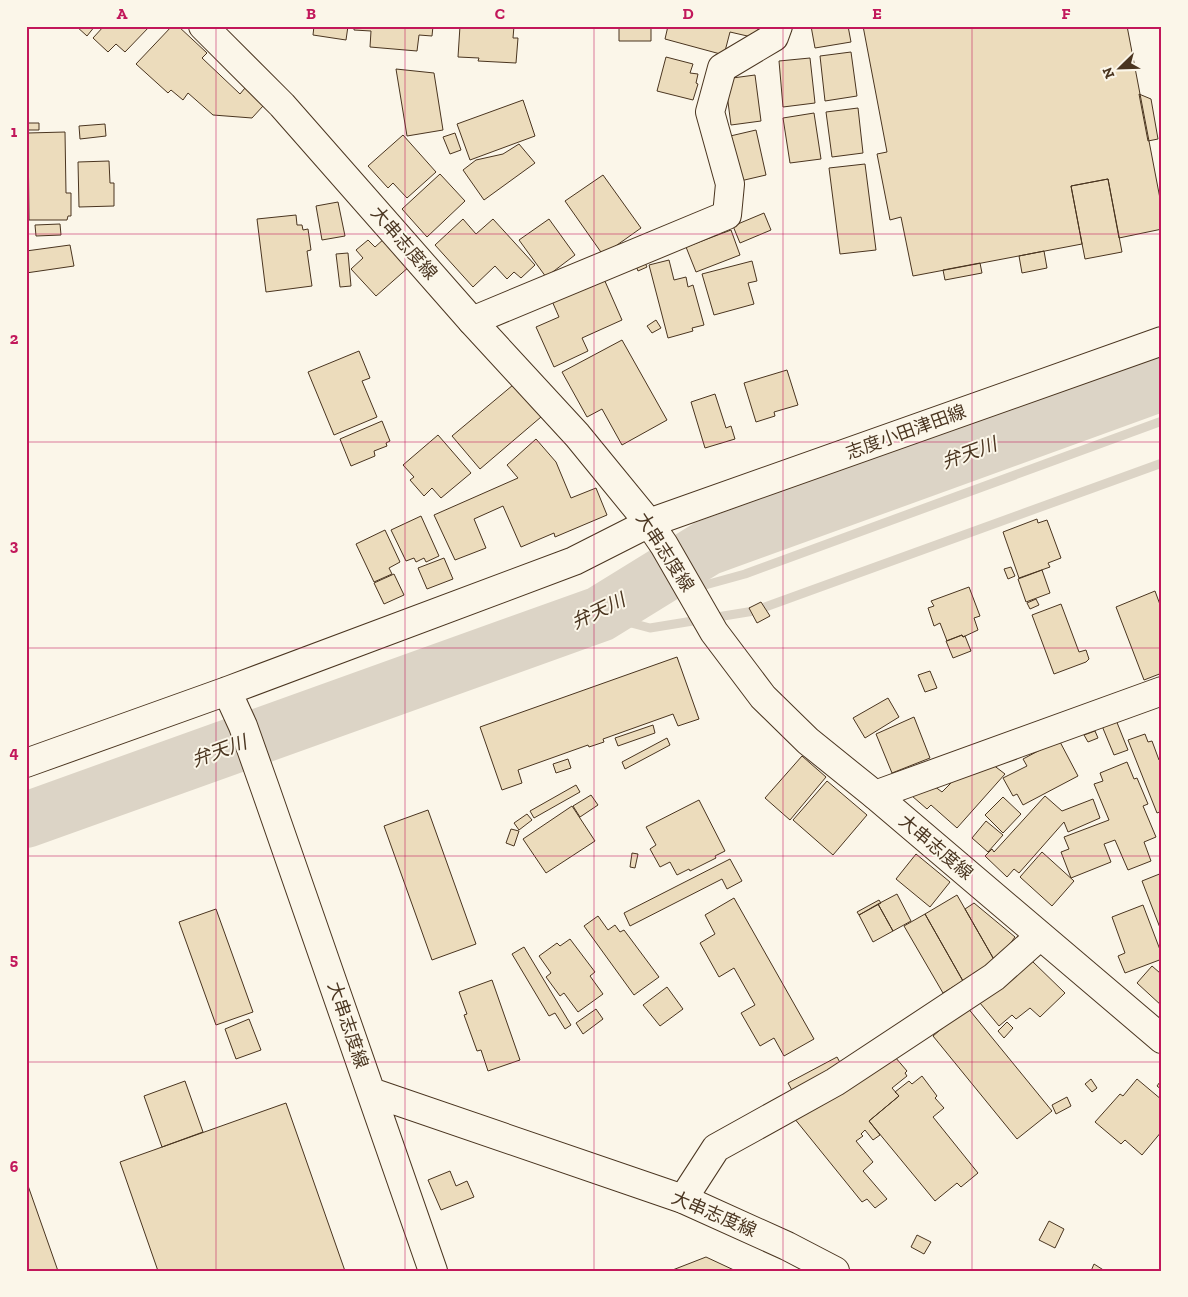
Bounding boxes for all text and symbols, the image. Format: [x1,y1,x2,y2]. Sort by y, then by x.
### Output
text: A [117,4,128,23]
text: B [306,4,316,23]
text: C [495,4,505,23]
text: D [682,4,694,23]
text: E [872,4,882,23]
text: F [1061,4,1071,23]
north arrow [1096,42,1146,92]
text: N [1098,64,1118,81]
text: 1 [11,122,18,141]
street label: 大串志度線 [366,202,442,284]
text: 2 [10,329,19,348]
street label: 志度小田津田線 [843,400,969,464]
water label: 弁天川 [938,432,1002,474]
street label: 大串志度線 [631,508,699,596]
text: 3 [10,536,19,555]
water label: 弁天川 [567,587,630,634]
water label: 弁天川 [188,730,252,772]
text: 4 [9,743,19,762]
street label: 大串志度線 [894,810,978,884]
text: 5 [10,950,18,969]
street label: 大串志度線 [323,979,373,1071]
text: 6 [10,1157,19,1176]
street label: 大串志度線 [668,1186,760,1242]

